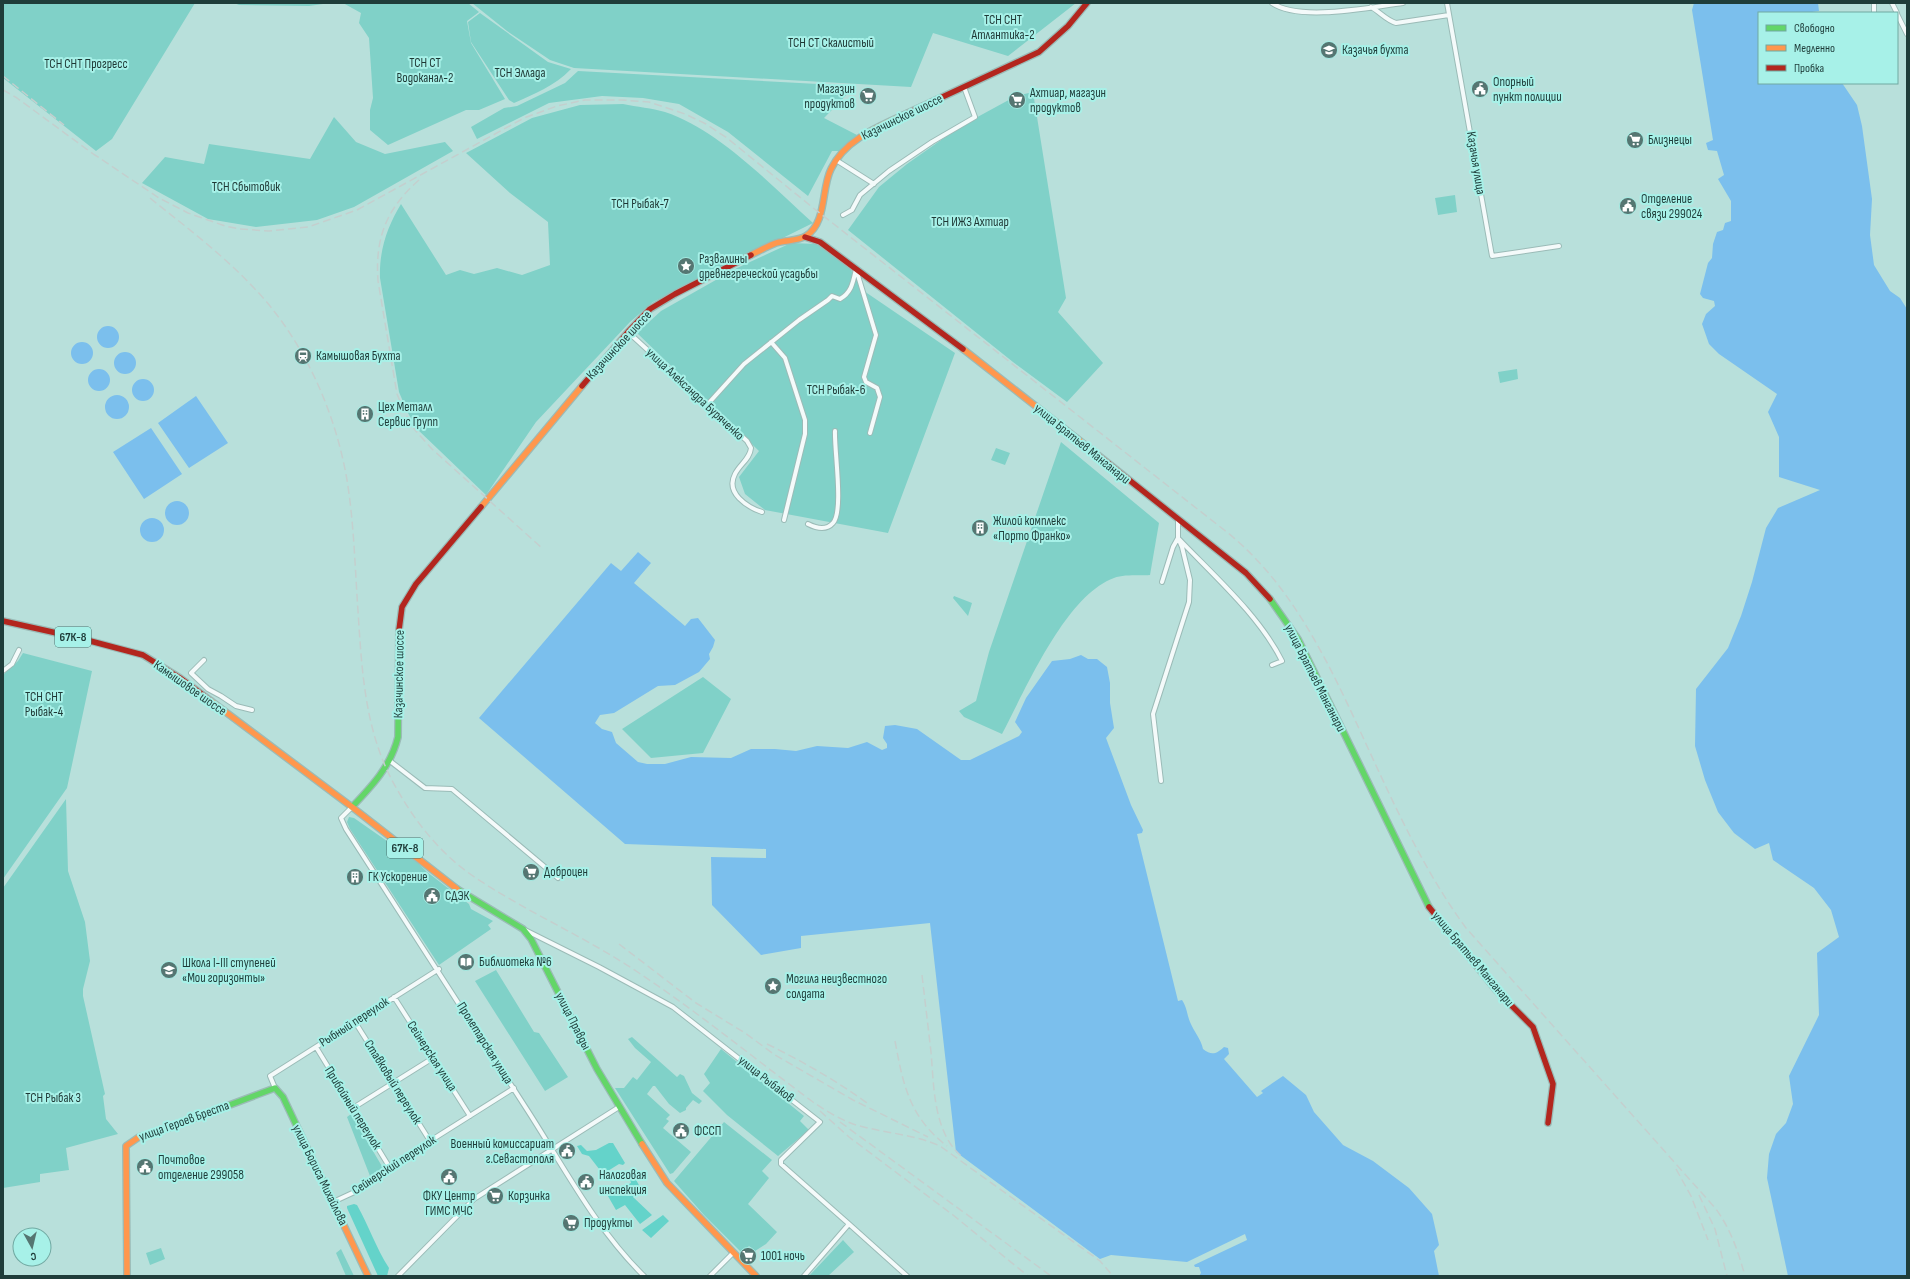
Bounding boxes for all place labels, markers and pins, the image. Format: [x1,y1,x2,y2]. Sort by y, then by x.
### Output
school or university icon: Казачья бухта [1319,40,1339,60]
place label: Казачья бухта [1342,42,1408,58]
place label: Опорный пункт полиции [1493,74,1562,105]
public building icon: Опорный пункт полиции [1470,79,1490,99]
place label: Магазин продуктов [804,81,855,112]
place label: Ахтиар, магазин продуктов [1029,85,1106,116]
supermarket icon: Магазин продуктов [858,86,878,106]
supermarket icon: Ахтиар, магазин продуктов [1007,90,1027,110]
supermarket icon: Близнецы [1625,130,1645,150]
place label: Близнецы [1648,132,1692,148]
place label: Отделение связи 299024 [1641,191,1703,222]
public building icon: Отделение связи 299024 [1618,196,1638,216]
place label: Развалины древнегреческой усадьбы [699,251,818,282]
place icon: Развалины древнегреческой усадьбы [676,256,696,276]
station icon: Камышовая Бухта [293,346,313,366]
place label: Камышовая Бухта [316,348,401,364]
place label: Цех Металл Сервис Групп [378,399,438,430]
building icon: Цех Металл Сервис Групп [355,404,375,424]
place label: Жилой комплекс «Порто Франко» [993,513,1071,544]
building icon: Жилой комплекс «Порто Франко» [970,518,990,538]
supermarket icon: Доброцен [521,862,541,882]
place label: Доброцен [544,864,588,880]
building icon: ГК Ускорение [345,867,365,887]
place label: ГК Ускорение [368,869,428,885]
public building icon: СДЭК [422,886,442,906]
place label: СДЭК [445,888,470,904]
library icon: Библиотека №6 [456,952,476,972]
place label: Библиотека №6 [479,954,552,970]
place label: Школа I-III ступеней «Мои горизонты» [182,955,276,986]
school or university icon: Школа I-III ступеней «Мои горизонты» [159,960,179,980]
place label: Могила неизвестного солдата [786,971,887,1002]
place icon: Могила неизвестного солдата [763,976,783,996]
public building icon: ФССП [671,1121,691,1141]
place label: ФССП [694,1123,721,1139]
place label: Военный комиссариат г.Севастополя [451,1136,554,1167]
public building icon: Военный комиссариат г.Севастополя [557,1141,577,1161]
place label: Почтовое отделение 299058 [158,1152,244,1183]
public building icon: Почтовое отделение 299058 [135,1157,155,1177]
public building icon: ФКУ Центр ГИМС МЧС [439,1167,459,1187]
place label: Налоговая инспекция [599,1167,647,1198]
public building icon: Налоговая инспекция [576,1172,596,1192]
supermarket icon: Корзинка [485,1186,505,1206]
place label: ФКУ Центр ГИМС МЧС [423,1188,475,1219]
place label: Корзинка [508,1188,550,1204]
supermarket icon: Продукты [561,1213,581,1233]
place label: Продукты [584,1215,632,1231]
supermarket icon: 1001 ночь [738,1246,758,1266]
place label: 1001 ночь [761,1248,805,1264]

